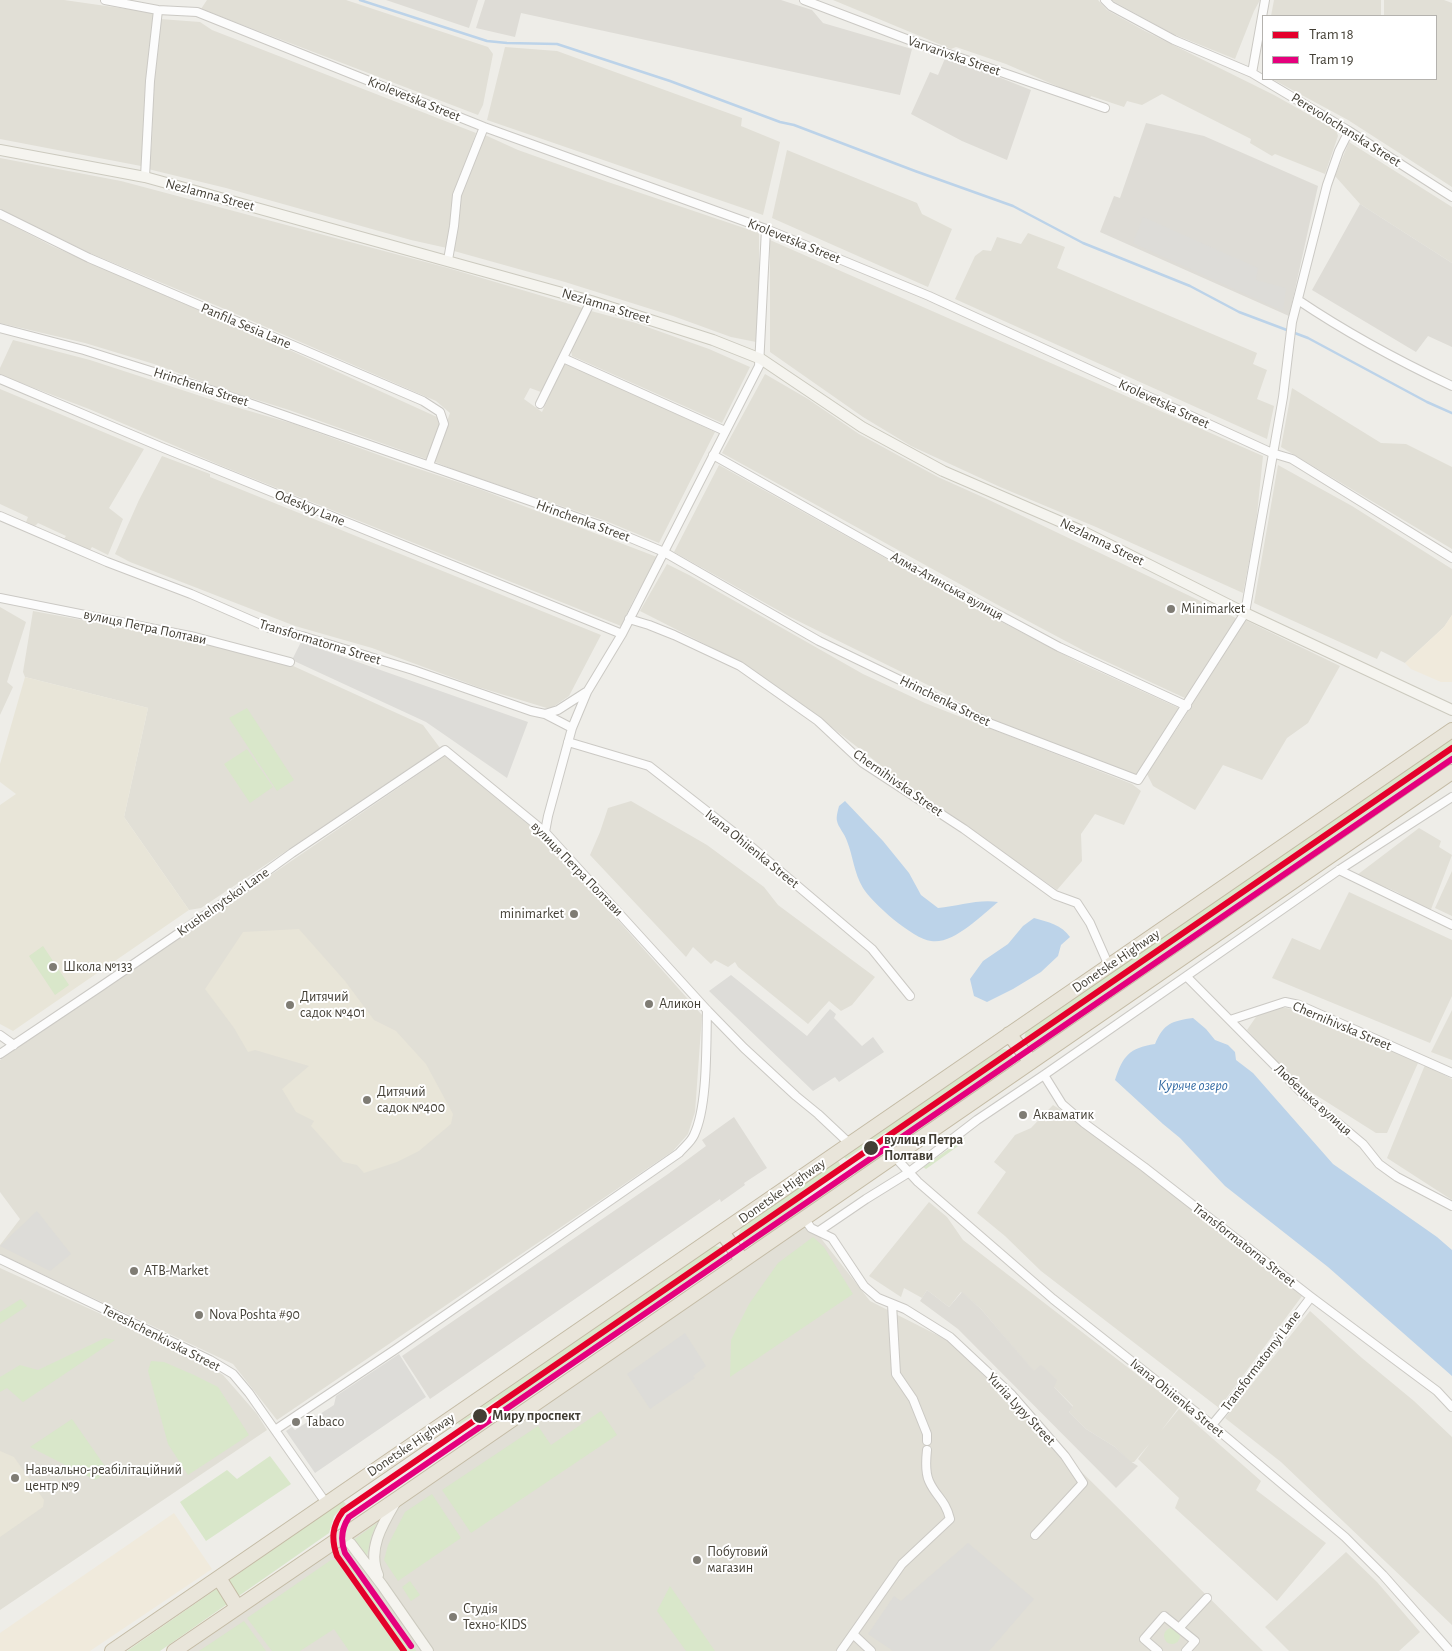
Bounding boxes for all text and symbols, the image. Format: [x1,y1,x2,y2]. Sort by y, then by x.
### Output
legend [1262,15,1437,80]
text: Tram 18 [1309,27,1354,42]
street label: Varvarivska Street [905,32,1003,80]
text: Tram 19 [1309,52,1354,67]
street label: Krolevetska Street [365,73,463,125]
street label: Perevolochanska Street [1288,89,1404,171]
street label: Nezlamna Street [164,175,256,215]
street label: Krolevetska Street [745,215,843,267]
street label: Nezlamna Street [560,285,652,327]
street label: Panfila Sesia Lane [198,299,294,353]
street label: Hrinchenka Street [151,364,251,410]
street label: Krolevetska Street [1116,376,1212,432]
street label: Odeskyy Lane [272,486,348,530]
street label: Hrinchenka Street [534,496,632,546]
street label: Nezlamna Street [1057,514,1147,570]
street label: Алма-Атинська вулиця [887,548,1007,624]
place label: Minimarket [1181,601,1245,617]
marker: Minimarket [1165,603,1177,615]
street label: вулиця Петра Полтави [82,606,208,648]
street label: Transformatorna Street [257,615,383,669]
street label: Hrinchenka Street [897,672,993,730]
street label: Chernihivska Street [850,746,946,820]
street label: Ivana Ohiienka Street [702,806,802,892]
street label: вулиця Петра Полтави [527,818,627,920]
street label: Krushelnytskoi Lane [174,864,272,940]
place label: minimarket [500,906,564,922]
marker: minimarket [568,908,580,920]
street label: Donetske Highway [1069,925,1163,997]
place label: Школа №133 [63,959,133,975]
marker: Школа №133 [47,961,59,973]
place label: Дитячий садок №401 [300,989,366,1022]
place label: Аликон [659,996,701,1012]
marker: Аликон [643,998,655,1010]
street label: Chernihivska Street [1290,998,1394,1054]
marker: Дитячий садок №401 [284,999,296,1011]
street label: Любецька вулиця [1271,1061,1355,1139]
water label: Куряче озеро [1158,1076,1228,1094]
place label: Дитячий садок №400 [377,1084,445,1116]
marker: Дитячий садок №400 [361,1094,373,1106]
place label: Акваматик [1033,1107,1094,1123]
marker: Акваматик [1017,1109,1029,1121]
place label: вулиця Петра Полтави [884,1132,963,1164]
marker: вулиця Петра Полтави [862,1139,880,1157]
street label: Donetske Highway [735,1155,829,1227]
street label: Transformatorna Street [1189,1199,1299,1291]
place label: ATB-Market [144,1263,208,1279]
marker: ATB-Market [128,1265,140,1277]
street label: Tereshchenkivska Street [99,1301,223,1375]
place label: Nova Poshta #90 [209,1307,300,1323]
street label: Transformatornyi Lane [1218,1307,1304,1415]
marker: Nova Poshta #90 [193,1309,205,1321]
street label: Ivana Ohiienka Street [1127,1355,1227,1441]
street label: Yuriia Lypy Street [983,1369,1059,1449]
marker: Миру проспект [471,1407,489,1425]
place label: Миру проспект [492,1408,580,1424]
street label: Donetske Highway [364,1409,458,1481]
place label: Tabaco [306,1414,344,1430]
marker: Tabaco [290,1416,302,1428]
place label: Навчально-реабілітаційний центр №9 [25,1462,182,1494]
marker: Навчально-реабілітаційний центр №9 [9,1472,21,1484]
place label: Побутовий магазин [707,1544,768,1576]
marker: Побутовий магазин [691,1554,703,1566]
place label: Студія Техно-KIDS [463,1601,527,1634]
marker: Студія Техно-KIDS [447,1611,459,1623]

